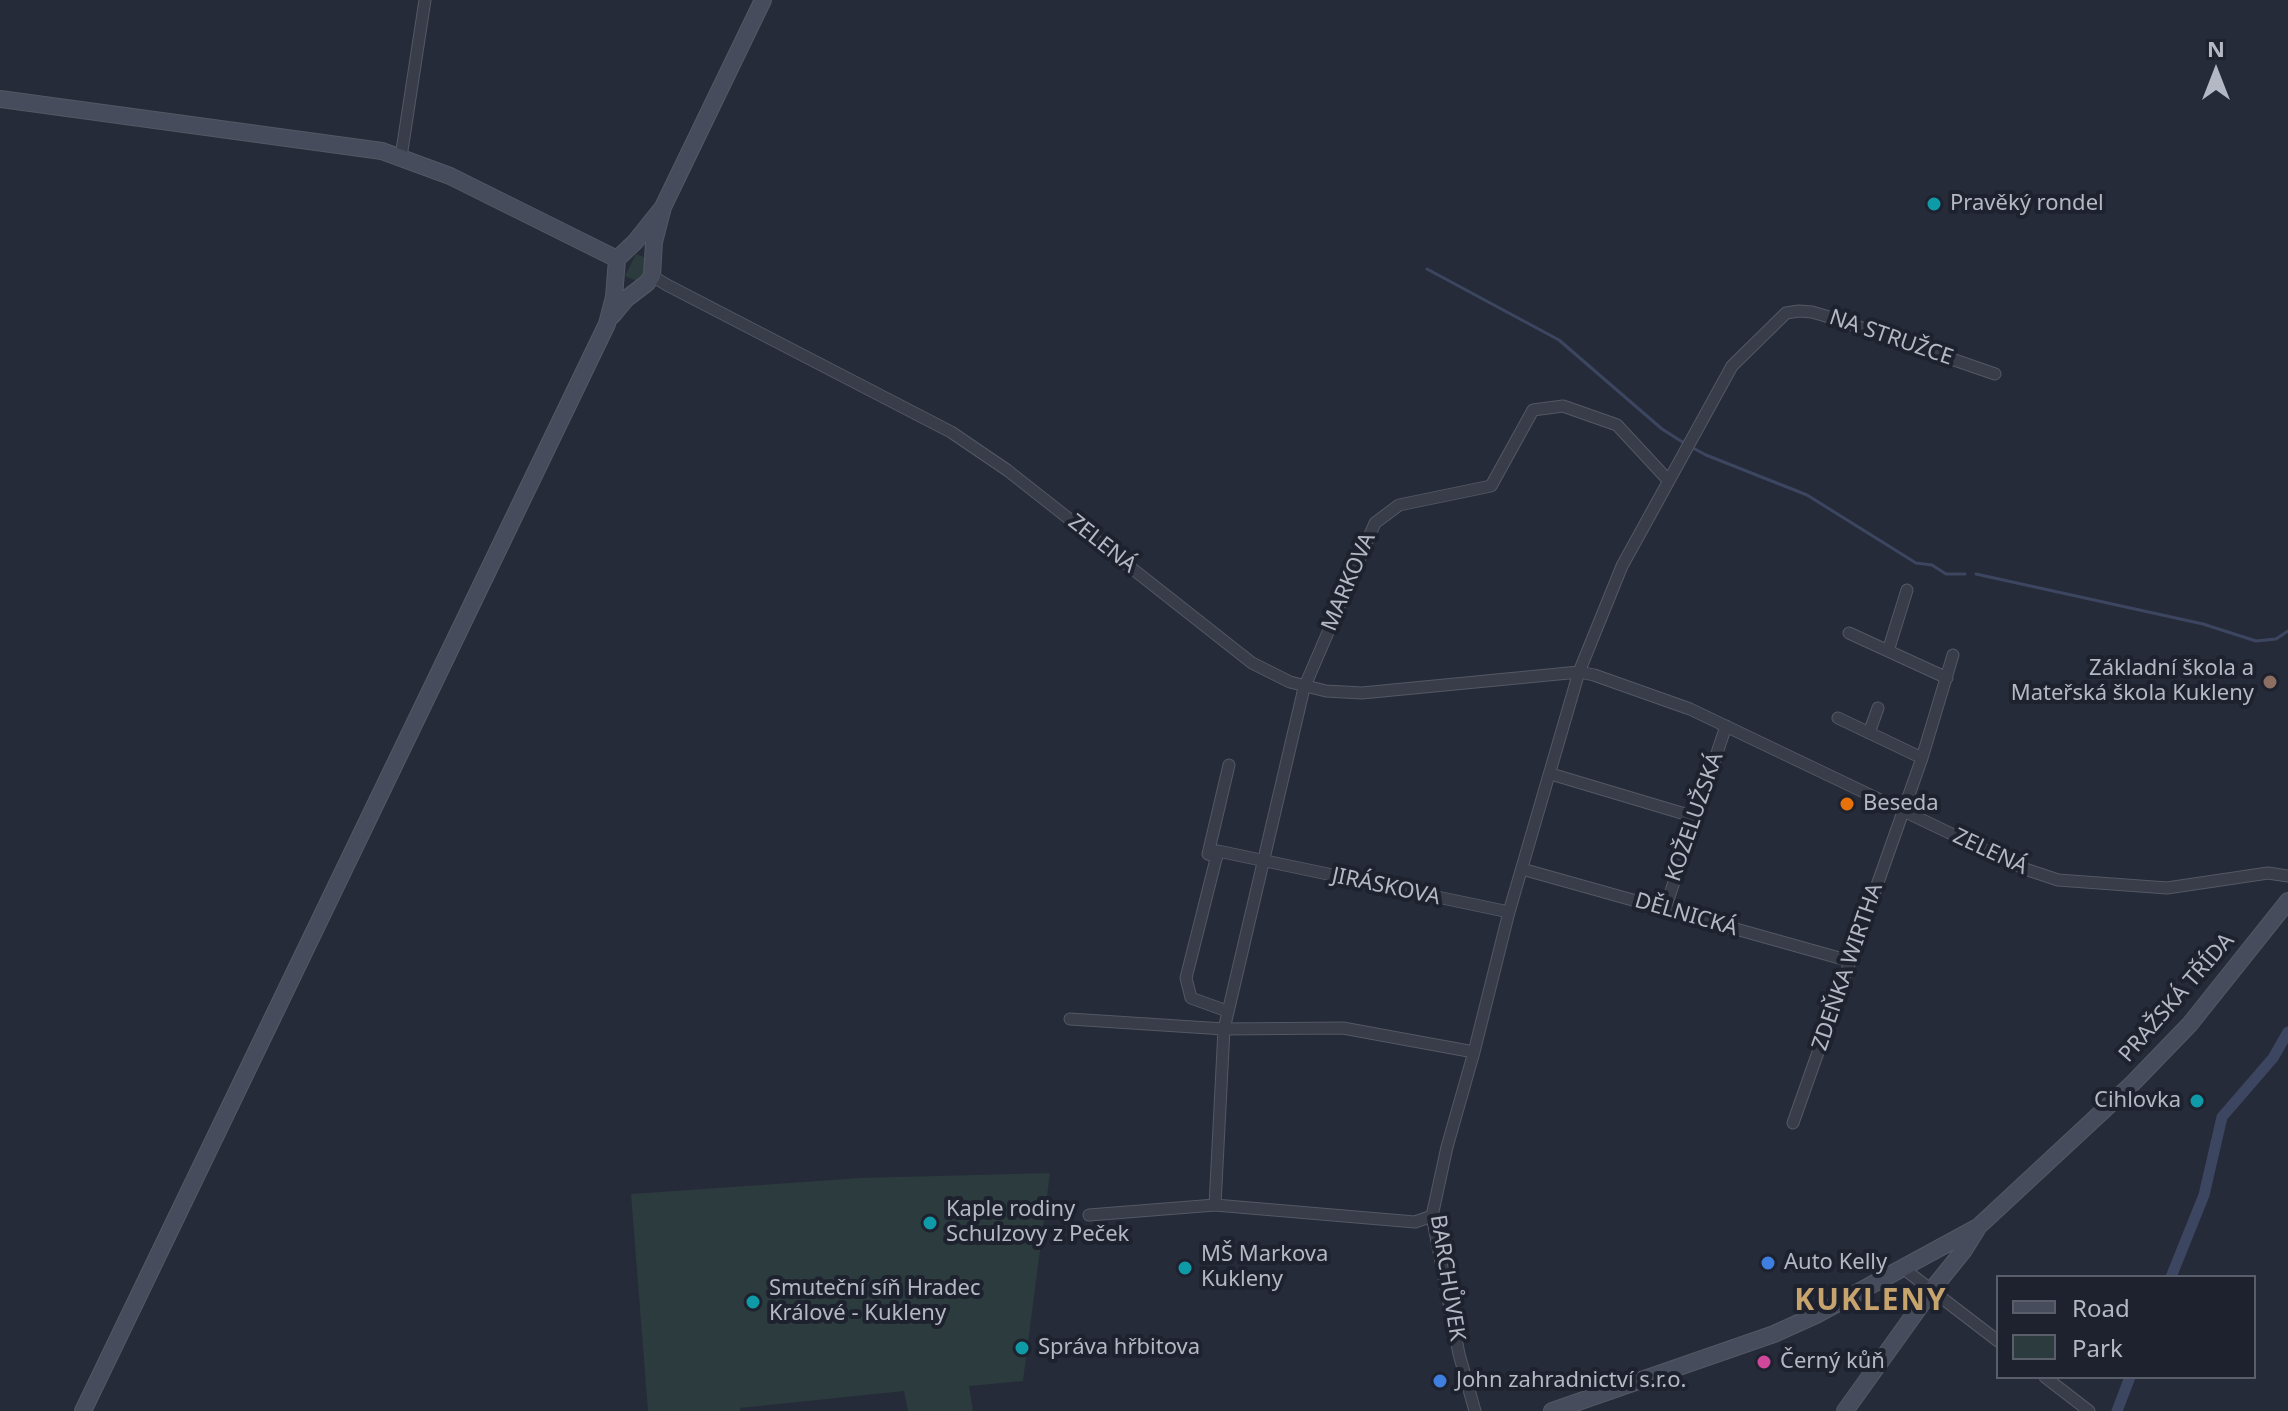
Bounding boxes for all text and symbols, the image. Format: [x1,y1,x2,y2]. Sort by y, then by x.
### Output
north arrow [2176,32,2256,112]
text: N [2207,33,2225,63]
place label: Pravěký rondel [1950,191,2104,217]
marker: Pravěký rondel [1925,195,1943,213]
street label: NA STRUŽCE [1826,305,1956,371]
street label: ZELENÁ [1063,509,1141,579]
street label: MARKOVA [1316,529,1382,635]
place label: Základní škola a Mateřská škola Kukleny [2011,656,2254,708]
marker: Základní škola a Mateřská škola Kukleny [2261,673,2279,691]
street label: KOŽELUŽSKÁ [1661,749,1729,885]
place label: Beseda [1863,791,1939,817]
marker: Beseda [1838,795,1856,813]
street label: ZELENÁ [1948,823,2032,881]
street label: JIRÁSKOVA [1330,863,1442,911]
street label: ZDEŇKA WIRTHA [1807,880,1889,1054]
street label: DĚLNICKÁ [1632,888,1740,942]
street label: PRAŽSKÁ TŘÍDA [2114,928,2240,1068]
place label: Cihlovka [2094,1088,2181,1114]
marker: Cihlovka [2188,1092,2206,1110]
place label: Kaple rodiny Schulzovy z Peček [946,1197,1129,1248]
street label: BARCHŮVEK [1424,1213,1470,1343]
marker: Kaple rodiny Schulzovy z Peček [921,1214,939,1232]
place label: MŠ Markova Kukleny [1201,1242,1328,1294]
place label: Auto Kelly [1784,1250,1887,1276]
marker: Auto Kelly [1759,1254,1777,1272]
marker: MŠ Markova Kukleny [1176,1259,1194,1277]
legend [1996,1275,2256,1379]
place label: Smuteční síň Hradec Králové - Kukleny [769,1276,980,1328]
district label: KUKLENY [1794,1283,1948,1319]
text: Road [2072,1291,2130,1324]
marker: Smuteční síň Hradec Králové - Kukleny [744,1293,762,1311]
text: Park [2072,1331,2123,1364]
place label: Správa hřbitova [1038,1335,1200,1361]
marker: Správa hřbitova [1013,1339,1031,1357]
place label: Černý kůň [1780,1349,1885,1375]
marker: Černý kůň [1755,1353,1773,1371]
place label: John zahradnictví s.r.o. [1456,1368,1686,1394]
marker: John zahradnictví s.r.o. [1431,1372,1449,1390]

